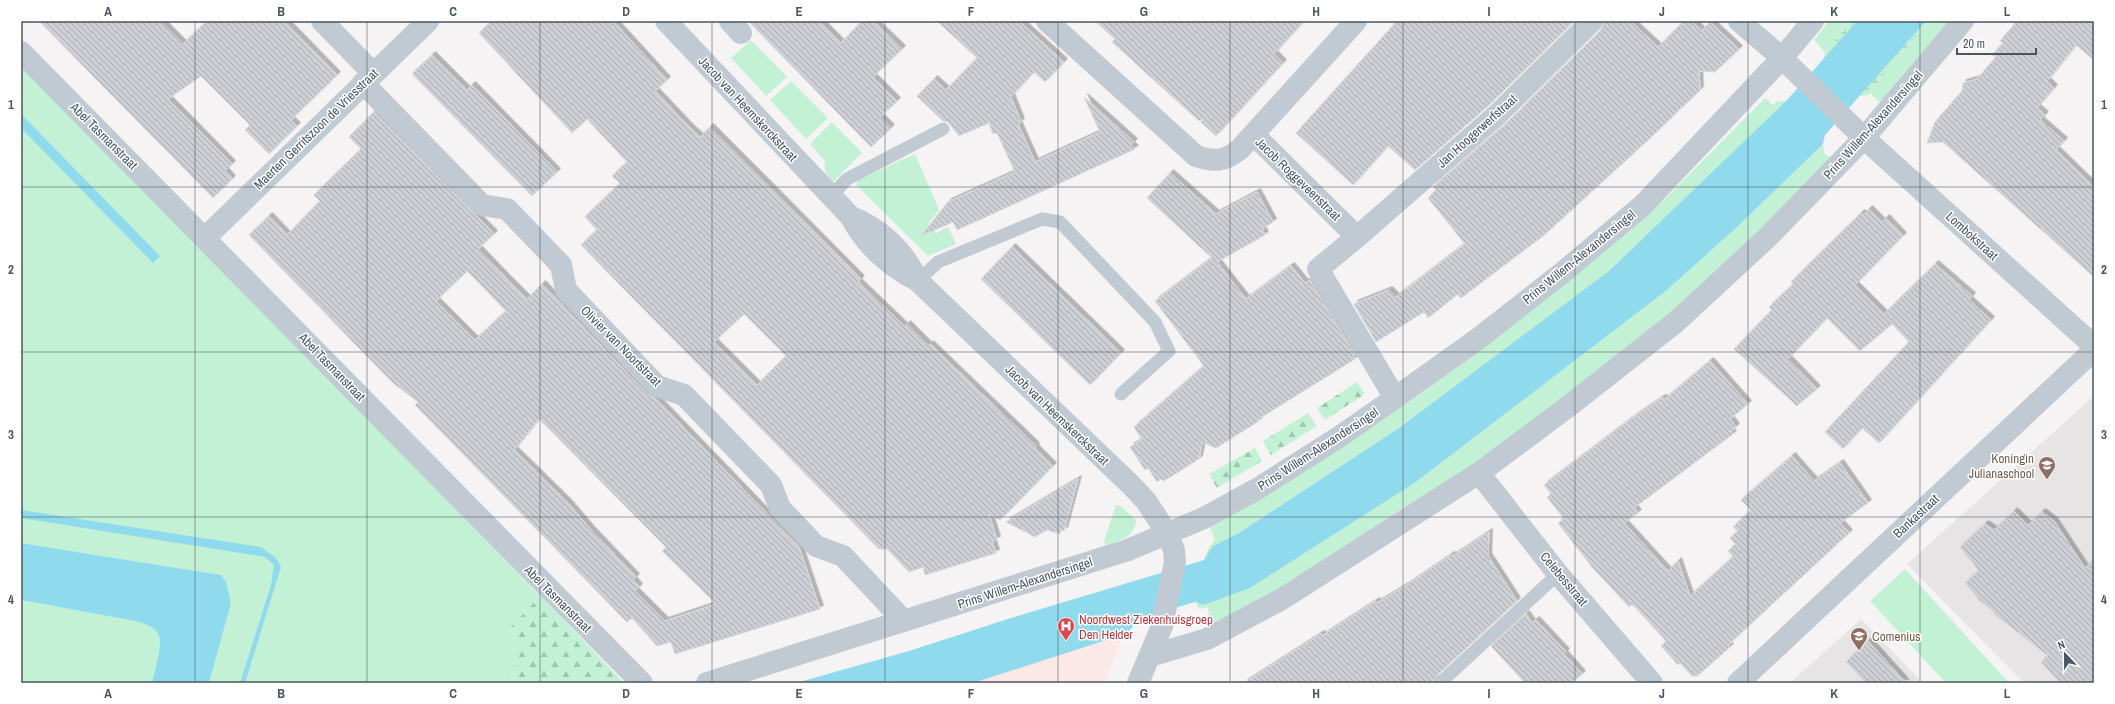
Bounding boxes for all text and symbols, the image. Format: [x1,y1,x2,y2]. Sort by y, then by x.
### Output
text: A [104,3,112,20]
text: B [277,3,285,20]
text: C [449,3,457,20]
text: D [622,3,630,20]
text: E [795,3,803,20]
text: F [968,3,975,20]
text: G [1140,3,1148,20]
text: H [1312,3,1320,20]
text: I [1488,3,1491,20]
text: J [1659,3,1665,20]
text: K [1830,3,1838,20]
text: L [2004,3,2011,20]
scale bar [1957,30,2036,56]
text: 20 m [1963,36,1985,52]
street label: Jacob van Heemskerckstraat [695,53,801,165]
street label: Maerten Gerritszoon de Vriesstraat [250,65,382,193]
street label: Prins Willem-Alexandersingel [1820,67,1926,183]
street label: Jan Hoogerwerfstraat [1433,91,1521,171]
text: 1 [8,96,14,113]
text: 1 [2101,96,2107,113]
street label: Abel Tasmanstraat [66,98,141,173]
street label: Jacob Roggeveenstraat [1252,134,1344,224]
street label: Prins Willem-Alexandersingel [1519,206,1639,308]
street label: Lombokstraat [1942,208,2002,264]
text: 2 [8,261,14,278]
text: 2 [2101,261,2107,278]
street label: Olivier van Noortstraat [577,302,665,390]
street label: Abel Tasmanstraat [295,329,369,405]
street label: Jacob van Heemskerckstraat [1002,361,1112,469]
street label: Prins Willem-Alexandersingel [1254,404,1382,494]
text: 3 [8,426,14,443]
text: 3 [2101,426,2107,443]
place label: Koningin Julianaschool [1969,450,2034,482]
school or university icon: Koningin Julianaschool [2037,455,2057,480]
street label: Bankastraat [1889,490,1943,542]
street label: Celebesstraat [1536,548,1592,610]
street label: Prins Willem-Alexandersingel [956,553,1094,613]
street label: Abel Tasmanstraat [520,561,595,636]
text: 4 [8,591,14,608]
text: 4 [2101,591,2107,608]
place label: Noordwest Ziekenhuisgroep Den Helder [1079,611,1213,643]
hospital icon: Noordwest Ziekenhuisgroep Den Helder [1056,616,1076,641]
school or university icon: Comenius [1849,626,1869,651]
place label: Comenius [1872,628,1921,645]
north arrow [2045,634,2085,674]
text: N [2056,637,2067,652]
text: A [104,685,112,702]
text: B [277,685,285,702]
text: C [449,685,457,702]
text: D [622,685,630,702]
text: E [795,685,803,702]
text: F [968,685,975,702]
text: G [1140,685,1148,702]
text: H [1312,685,1320,702]
text: I [1488,685,1491,702]
text: J [1659,685,1665,702]
text: K [1830,685,1838,702]
text: L [2004,685,2011,702]

